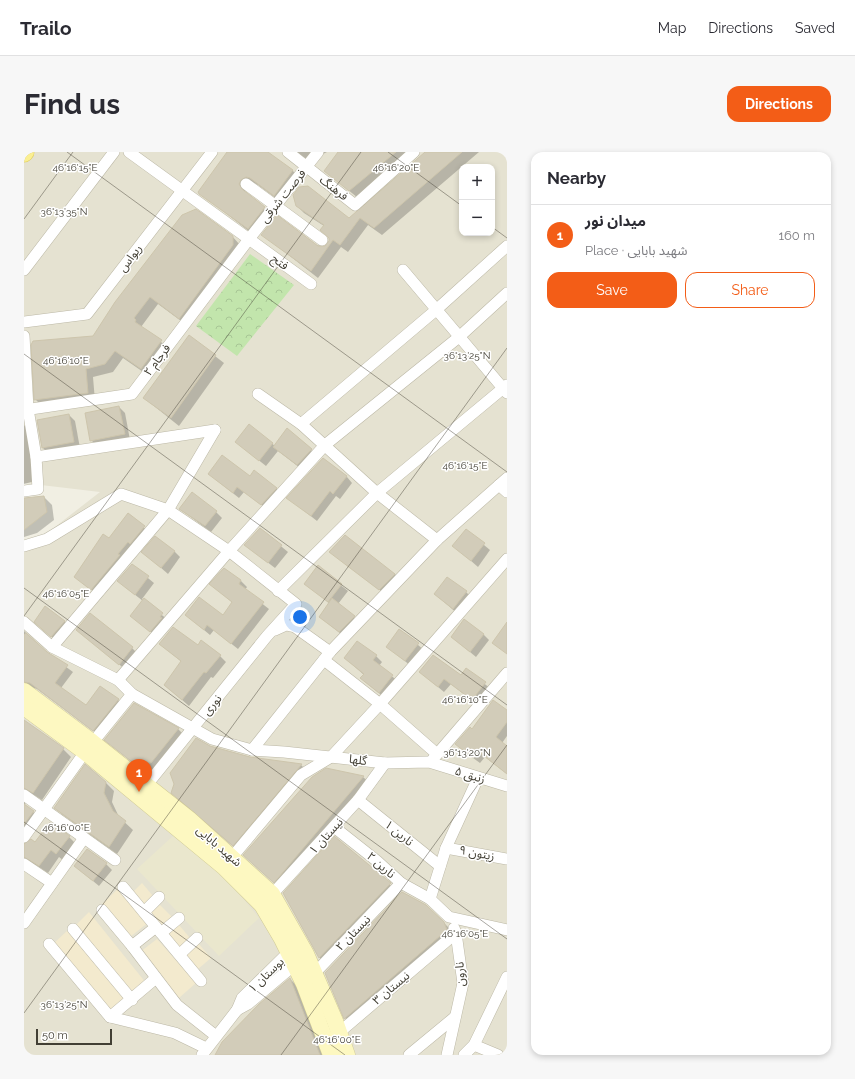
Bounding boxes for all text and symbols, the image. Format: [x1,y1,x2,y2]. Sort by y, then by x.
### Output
text: Trailo [20,17,71,39]
text: Map [658,20,686,36]
text: Directions [708,20,773,36]
text: Saved [795,20,835,36]
button: Directions [727,86,831,122]
text: Find us [24,88,120,121]
text: 46°16'15"E [52,162,98,173]
text: 46°16'20"E [373,162,419,173]
map controls [459,164,495,236]
button: + [459,164,495,200]
street label: فرصت شرقی [257,166,309,226]
text: Nearby [547,168,606,188]
street label: فرهنگ [317,173,351,203]
button: − [459,200,495,236]
text: 36°13'35"N [41,206,87,217]
text: میدان نور [585,212,646,230]
text: 1 [557,228,563,243]
text: 160 m [778,228,815,243]
street label: ریواس [115,242,145,274]
text: Place · شهید بابایی [585,243,687,258]
street label: فتح [268,251,291,274]
button: Save [547,272,677,308]
button: Share [685,272,815,308]
street label: فرجام ۲ [141,341,175,380]
text: 36°13'25"N [444,350,490,361]
text: 46°16'10"E [43,355,89,366]
text: 46°16'15"E [442,460,488,471]
text: 46°16'05"E [43,588,89,599]
your location [290,607,310,627]
street label: نوری [200,692,224,718]
text: 46°16'10"E [442,694,488,705]
text: 36°13'20"N [443,747,491,758]
street label: گلها [348,752,369,768]
pin: 1 [126,759,152,792]
street label: زنبق ۵ [453,764,487,787]
street label: نیستان ۱ [306,815,346,857]
street label: نارین ۱ [382,817,416,849]
text: 46°16'00"E [42,822,90,833]
street label: شهید بابایی [194,823,244,869]
street label: زیتون ۹ [458,843,496,863]
street label: نارین ۲ [364,849,398,881]
street label: نیستان ۲ [333,912,373,954]
text: 46°16'05"E [442,928,488,939]
street label: بوستان ۱ [245,955,287,995]
street label: نارون [452,961,468,987]
street label: نیستان ۳ [370,968,412,1008]
text: 36°13'25"N [41,999,87,1010]
scale bar [36,1027,112,1046]
text: 50 m [42,1029,68,1042]
text: 46°16'00"E [313,1034,361,1045]

